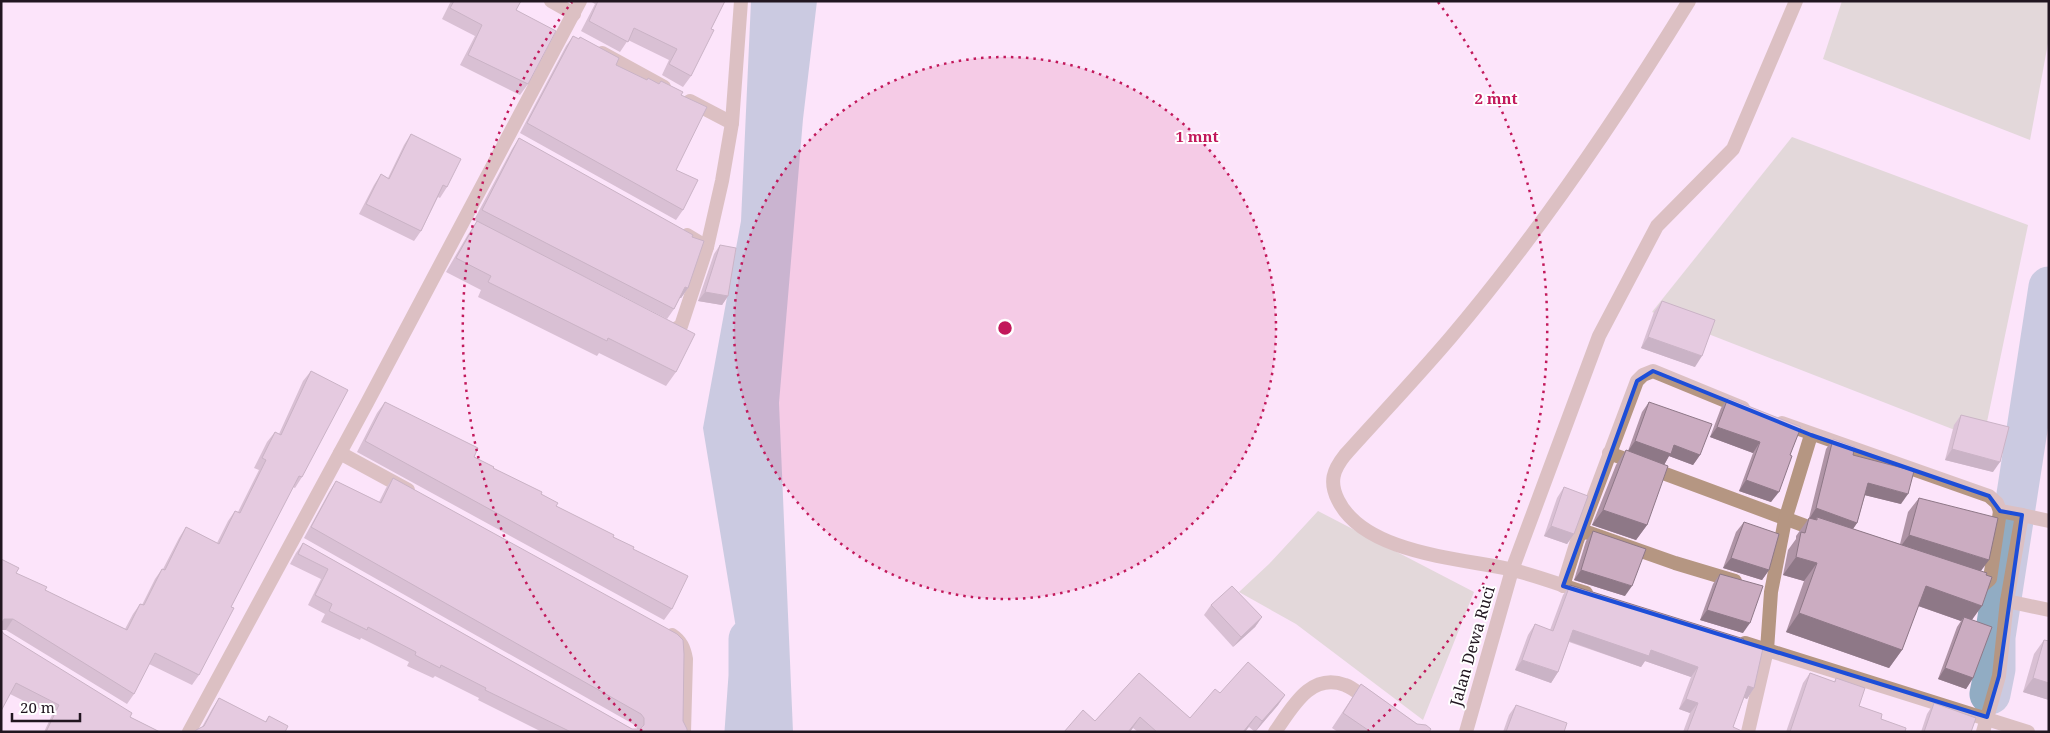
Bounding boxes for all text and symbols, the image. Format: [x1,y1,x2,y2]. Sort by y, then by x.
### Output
text: 2 mnt [1474,88,1518,108]
text: 1 mnt [1175,126,1219,146]
centre of rings [996,319,1014,337]
street label: Jalan Dewa Ruci [1444,583,1500,710]
scale bar [12,690,80,722]
text: 20 m [20,697,55,717]

